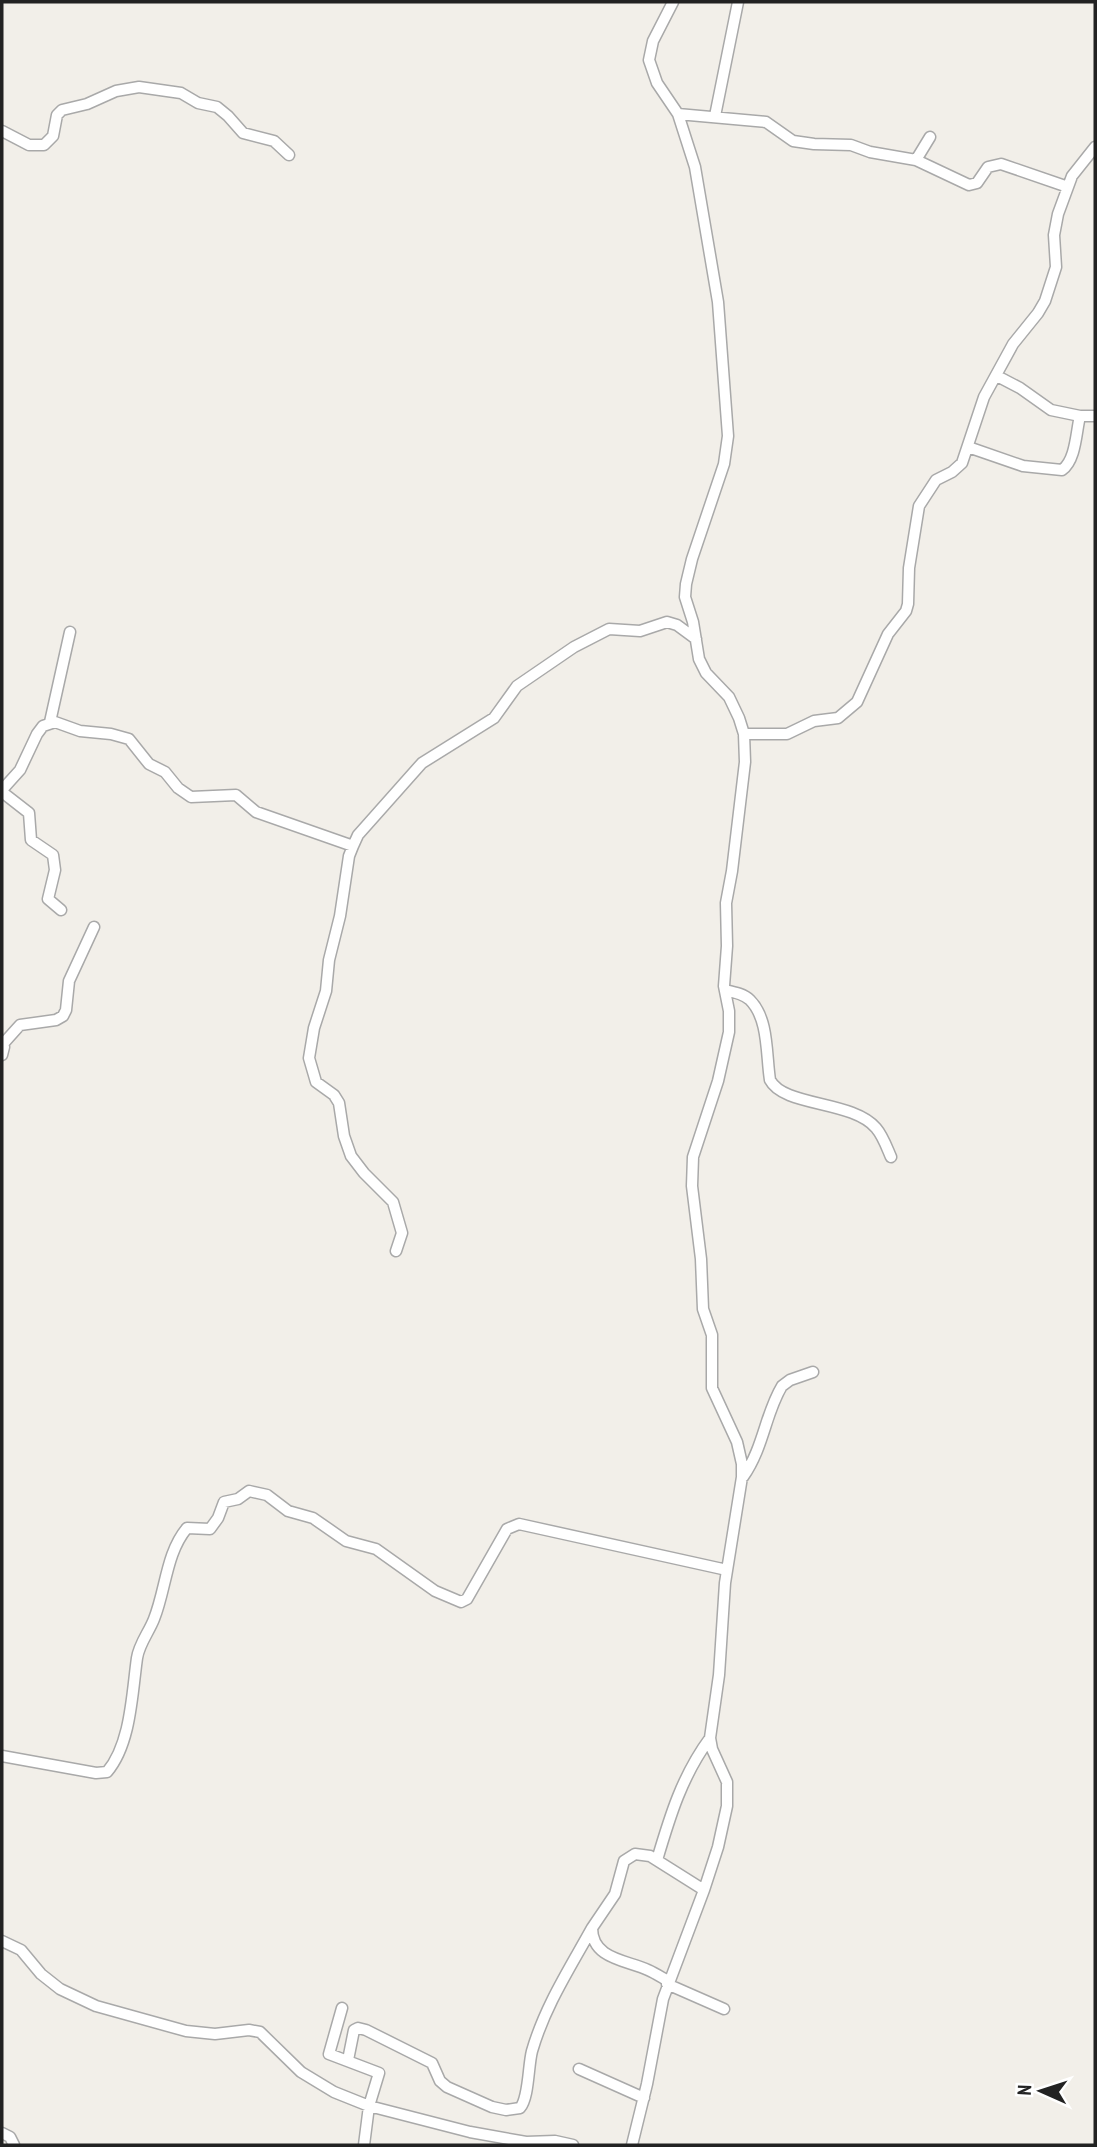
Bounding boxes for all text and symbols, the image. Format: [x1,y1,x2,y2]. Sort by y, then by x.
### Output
north arrow [1006,2056,1076,2126]
text: N [1012,2084,1036,2096]

